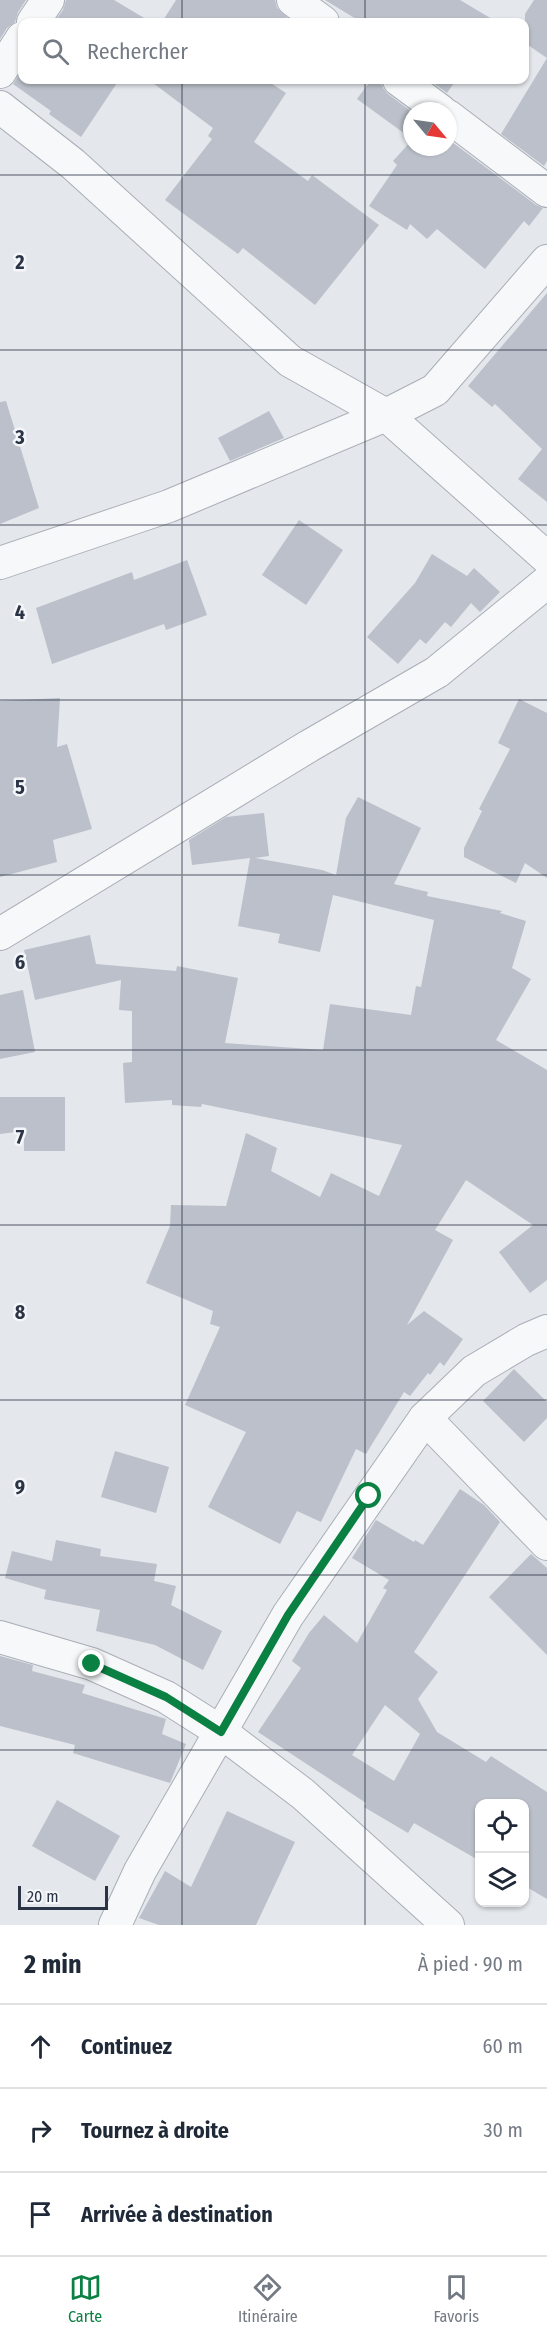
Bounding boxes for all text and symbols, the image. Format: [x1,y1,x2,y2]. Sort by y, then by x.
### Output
search box [18,18,529,84]
icon: search [39,35,72,68]
text: Rechercher [87,38,188,65]
north arrow [403,102,457,156]
text: 2 [14,250,25,274]
text: 3 [14,425,25,449]
text: 4 [15,600,25,624]
text: 5 [15,775,25,799]
text: 6 [15,950,25,974]
text: 7 [16,1125,25,1149]
text: 8 [15,1300,26,1324]
text: 9 [15,1475,25,1499]
route start [355,1482,381,1508]
route end [78,1650,104,1676]
map controls [475,1799,529,1907]
button: locate [475,1799,529,1853]
button: layers [475,1853,529,1907]
scale bar [18,1883,108,1910]
text: 20 m [27,1887,58,1906]
text: 2 min [24,1949,82,1980]
text: À pied · 90 m [418,1952,523,1976]
icon: ahead [24,2030,57,2063]
text: Continuez [81,2033,172,2060]
text: 60 m [483,2034,523,2058]
icon: right [24,2114,57,2147]
text: Tournez à droite [81,2117,229,2144]
text: 30 m [483,2118,523,2142]
icon: arrive [24,2198,57,2231]
text: Arrivée à destination [81,2201,273,2228]
tab: Carte [68,2271,102,2326]
tab: Itinéraire [238,2271,298,2326]
tab: Favoris [434,2271,479,2326]

